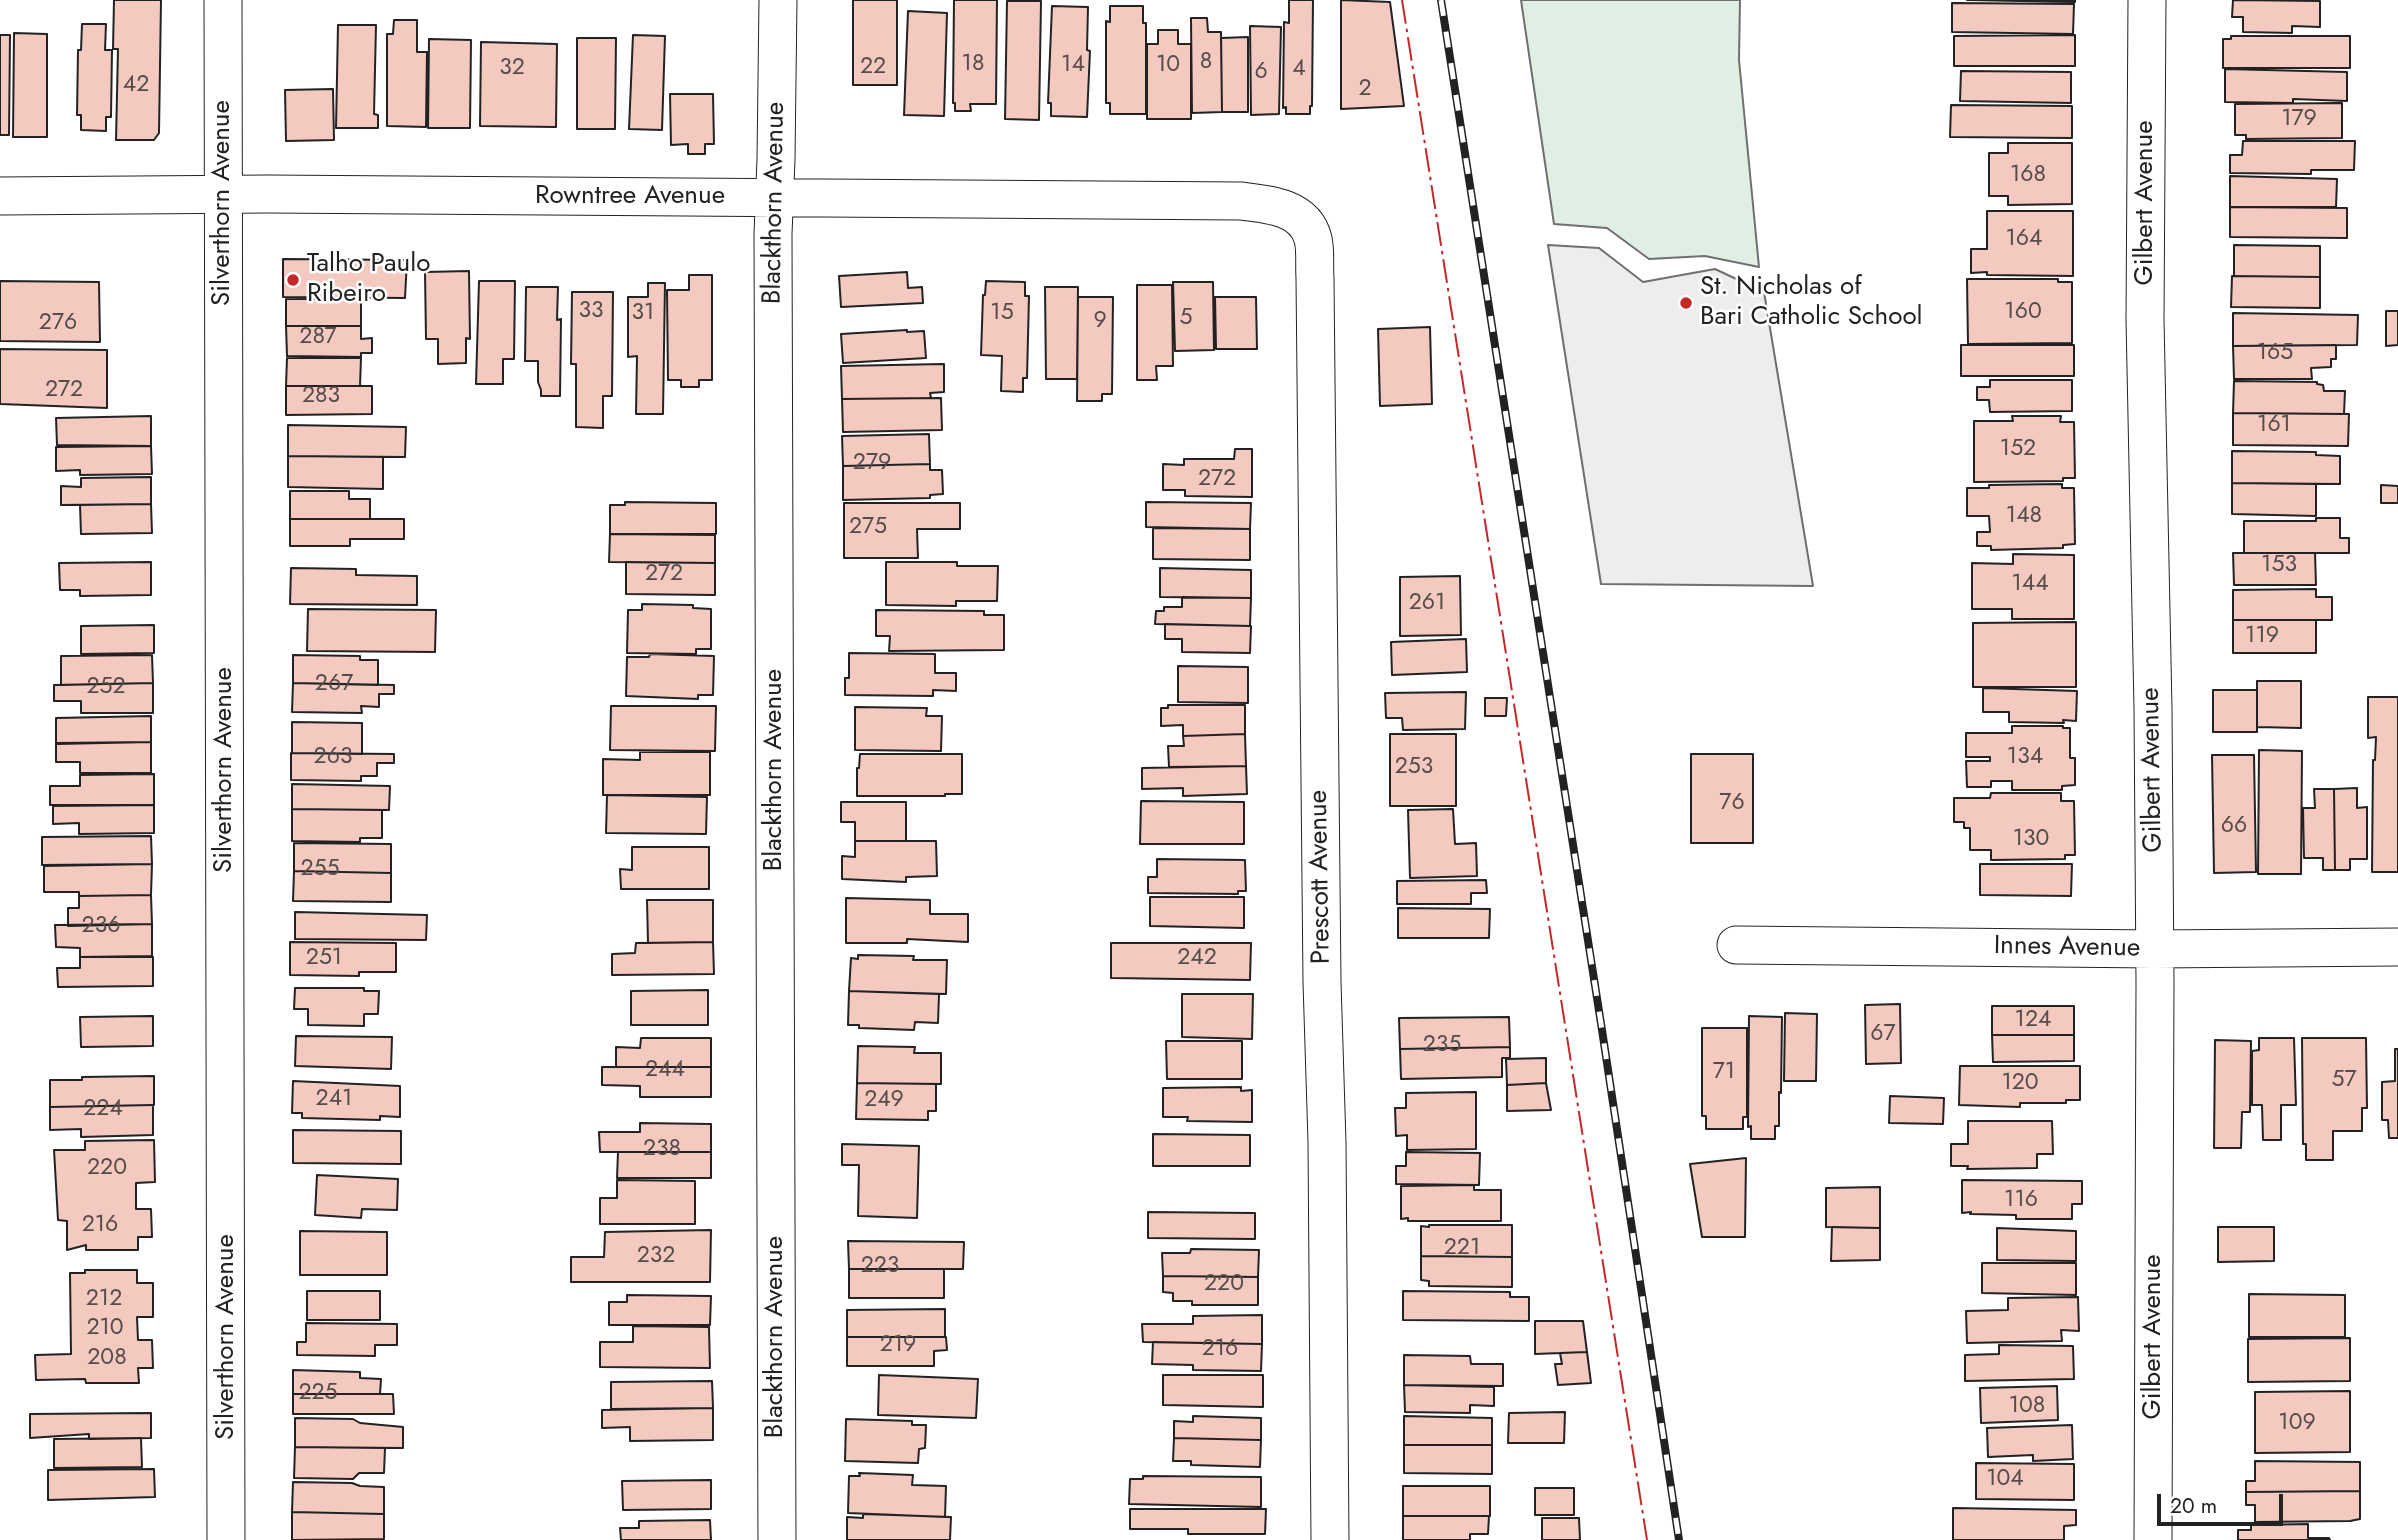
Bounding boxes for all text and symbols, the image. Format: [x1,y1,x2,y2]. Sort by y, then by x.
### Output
house number: 8 [1200,48,1212,76]
house number: 18 [962,50,984,78]
house number: 14 [1061,51,1085,79]
house number: 10 [1156,51,1180,79]
house number: 22 [860,53,886,81]
house number: 32 [499,54,525,82]
house number: 4 [1292,55,1306,83]
house number: 6 [1254,58,1268,86]
house number: 42 [123,71,149,99]
house number: 2 [1358,75,1372,103]
street label: Silverthorn Avenue [207,100,239,306]
street label: Blackthorn Avenue [758,102,792,304]
house number: 179 [2281,105,2317,133]
street label: Gilbert Avenue [2130,120,2162,286]
house number: 168 [2010,161,2046,189]
street label: Rowntree Avenue [535,181,725,213]
house number: 164 [2005,225,2043,253]
place label: Talho Paulo Ribeiro [307,249,430,310]
marker: Talho Paulo Ribeiro [285,272,301,288]
place label: St. Nicholas of Bari Catholic School [1700,272,1923,334]
marker: St. Nicholas of Bari Catholic School [1678,295,1694,311]
house number: 33 [578,297,604,325]
house number: 160 [2004,298,2042,326]
house number: 31 [632,299,654,327]
house number: 15 [990,299,1014,327]
house number: 5 [1180,304,1192,332]
house number: 9 [1093,307,1107,335]
house number: 276 [39,309,77,337]
house number: 287 [299,323,337,351]
house number: 165 [2257,339,2293,367]
house number: 272 [45,376,83,404]
house number: 283 [302,382,340,410]
house number: 161 [2257,411,2291,439]
house number: 152 [2000,435,2036,463]
house number: 279 [853,449,891,477]
house number: 272 [1198,465,1236,493]
house number: 148 [2006,502,2042,530]
house number: 275 [849,513,887,541]
house number: 153 [2261,551,2297,579]
house number: 272 [645,560,683,588]
house number: 144 [2011,570,2049,598]
house number: 261 [1409,589,1445,617]
house number: 119 [2245,622,2279,650]
street label: Silverthorn Avenue [209,667,241,873]
street label: Blackthorn Avenue [759,669,791,871]
house number: 267 [315,670,353,698]
house number: 252 [86,673,126,701]
street label: Gilbert Avenue [2136,687,2170,853]
house number: 263 [314,743,352,771]
house number: 134 [2007,743,2043,771]
house number: 253 [1395,753,1433,781]
house number: 76 [1719,789,1745,817]
street label: Prescott Avenue [1304,790,1338,964]
house number: 66 [2221,812,2247,840]
house number: 130 [2013,825,2049,853]
house number: 255 [300,855,340,883]
house number: 236 [82,912,120,940]
street label: Innes Avenue [1994,931,2140,965]
house number: 251 [306,944,342,972]
house number: 242 [1177,944,1217,972]
house number: 124 [2015,1006,2051,1034]
house number: 67 [1870,1020,1896,1048]
house number: 235 [1423,1031,1461,1059]
house number: 244 [645,1056,685,1084]
house number: 71 [1713,1058,1735,1086]
house number: 57 [2331,1066,2357,1094]
house number: 120 [2001,1069,2039,1097]
house number: 241 [316,1085,352,1113]
house number: 249 [864,1086,904,1114]
house number: 224 [83,1095,123,1123]
house number: 238 [643,1135,681,1163]
house number: 220 [87,1154,127,1182]
house number: 116 [2004,1186,2038,1214]
house number: 216 [82,1211,118,1239]
street label: Silverthorn Avenue [211,1234,243,1440]
house number: 221 [1444,1234,1480,1262]
street label: Blackthorn Avenue [760,1236,792,1438]
house number: 232 [637,1242,675,1270]
house number: 223 [861,1252,899,1280]
street label: Gilbert Avenue [2138,1254,2170,1420]
house number: 220 [1204,1270,1244,1298]
house number: 212 [86,1285,122,1313]
house number: 210 [86,1314,124,1342]
house number: 219 [880,1331,916,1359]
house number: 216 [1202,1335,1238,1363]
house number: 208 [87,1344,127,1372]
house number: 225 [298,1379,338,1407]
house number: 108 [2009,1392,2045,1420]
house number: 109 [2278,1409,2316,1437]
house number: 104 [1986,1465,2024,1493]
scale bar [2160,1480,2286,1524]
text: 20 m [2170,1491,2217,1521]

